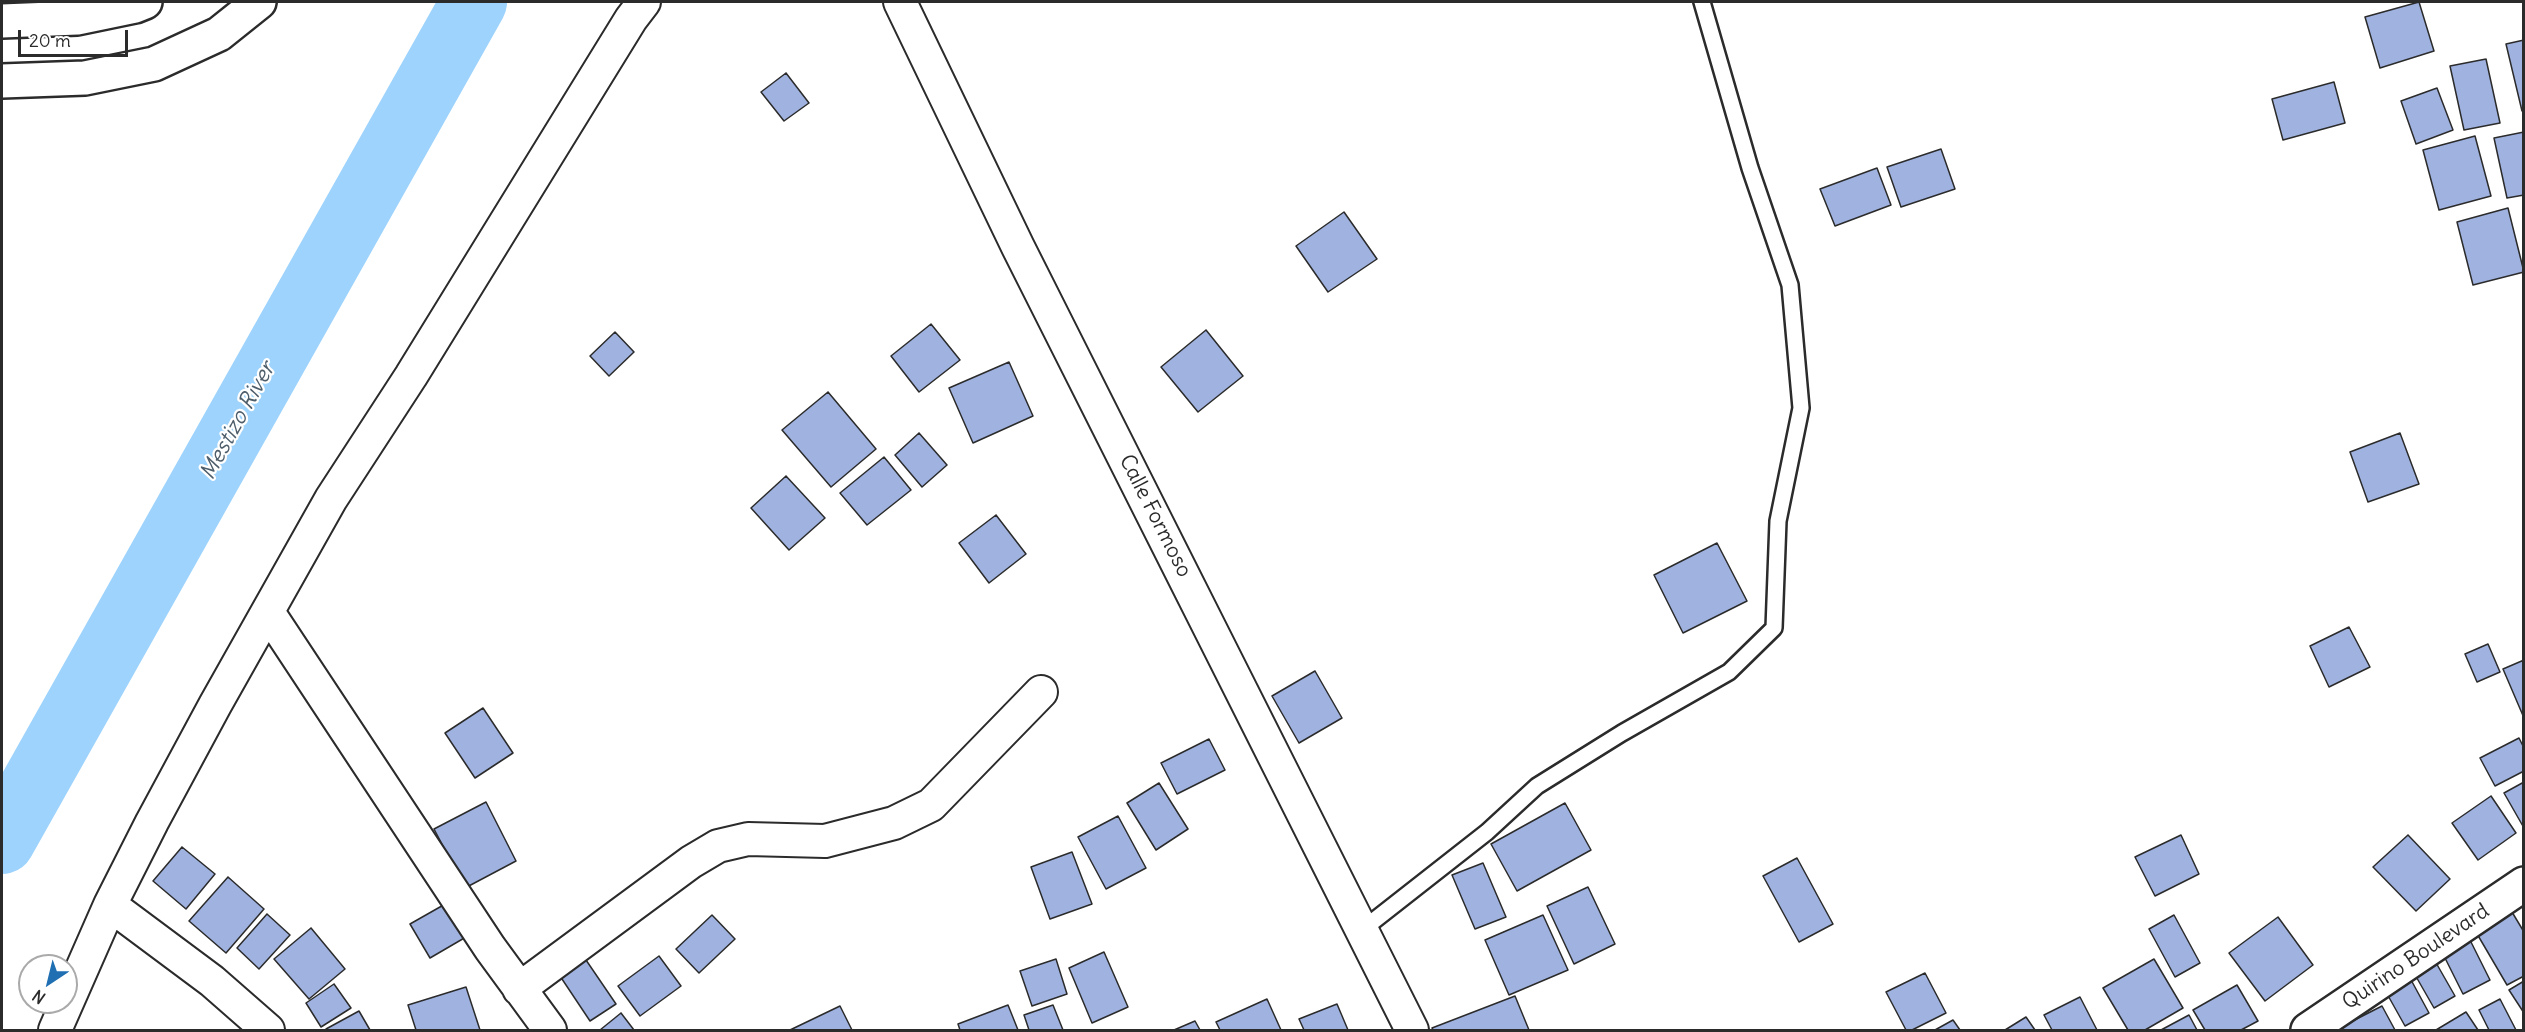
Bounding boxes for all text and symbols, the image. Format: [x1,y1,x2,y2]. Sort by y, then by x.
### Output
scale bar [21,18,130,56]
text: 20 m [29,29,71,52]
water label: Mestizo River [195,358,281,484]
street label: Calle Formoso [1113,450,1197,582]
street label: Quirino Boulevard [2338,899,2494,1015]
north arrow [18,954,78,1014]
text: N [29,986,49,1008]

